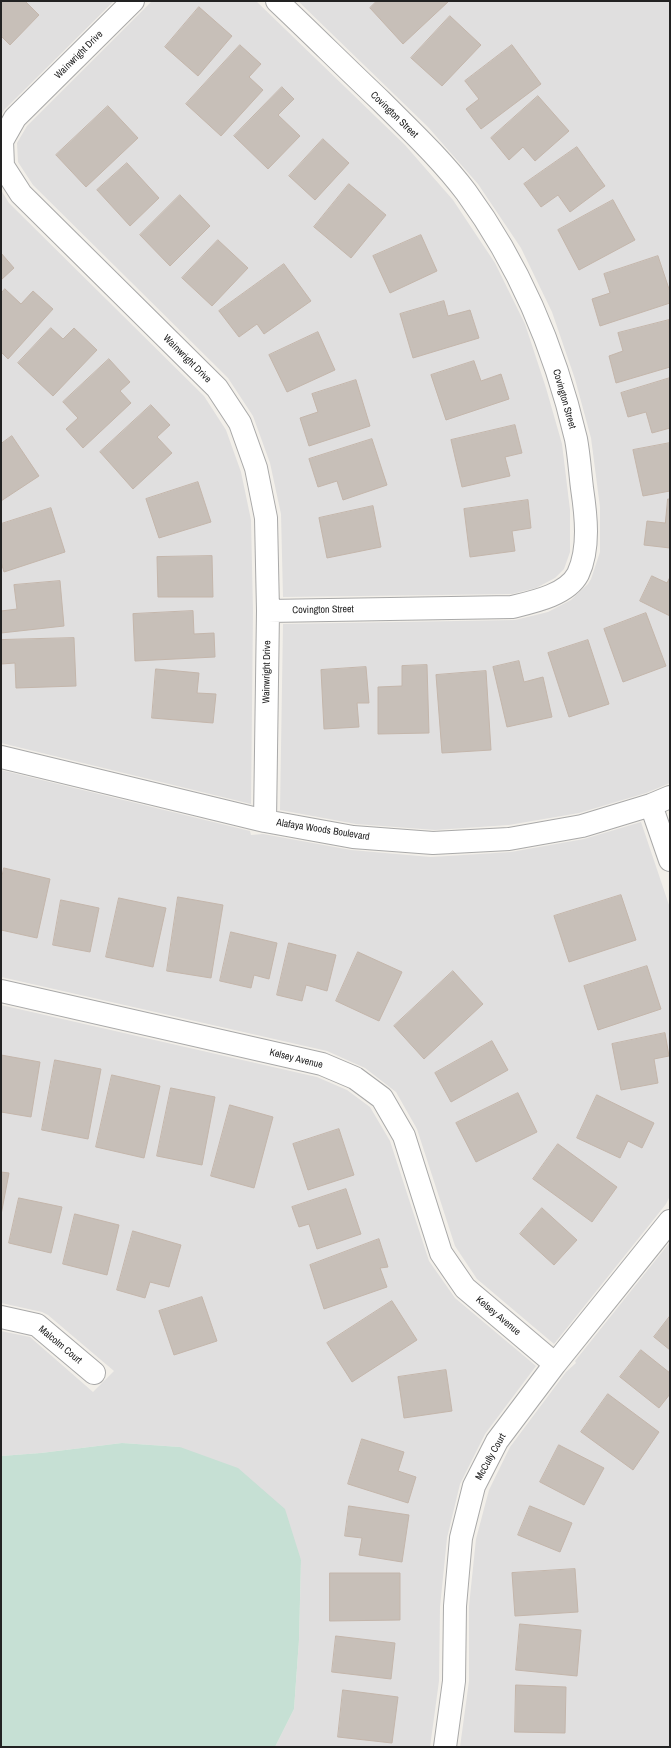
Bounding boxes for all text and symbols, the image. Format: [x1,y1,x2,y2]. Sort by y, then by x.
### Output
street label: Wainwright Drive [52,28,106,82]
street label: Covington Street [368,89,420,141]
street label: Wainwright Drive [160,332,214,386]
street label: Covington Street [550,368,578,430]
street label: Covington Street [292,603,354,617]
street label: Wainwright Drive [260,640,274,704]
street label: Alafaya Woods Boulevard [276,817,370,843]
street label: Kelsey Avenue [268,1047,324,1071]
street label: Kelsey Avenue [473,1294,523,1338]
street label: Malcolm Court [36,1323,84,1367]
street label: McCully Court [473,1432,509,1482]

